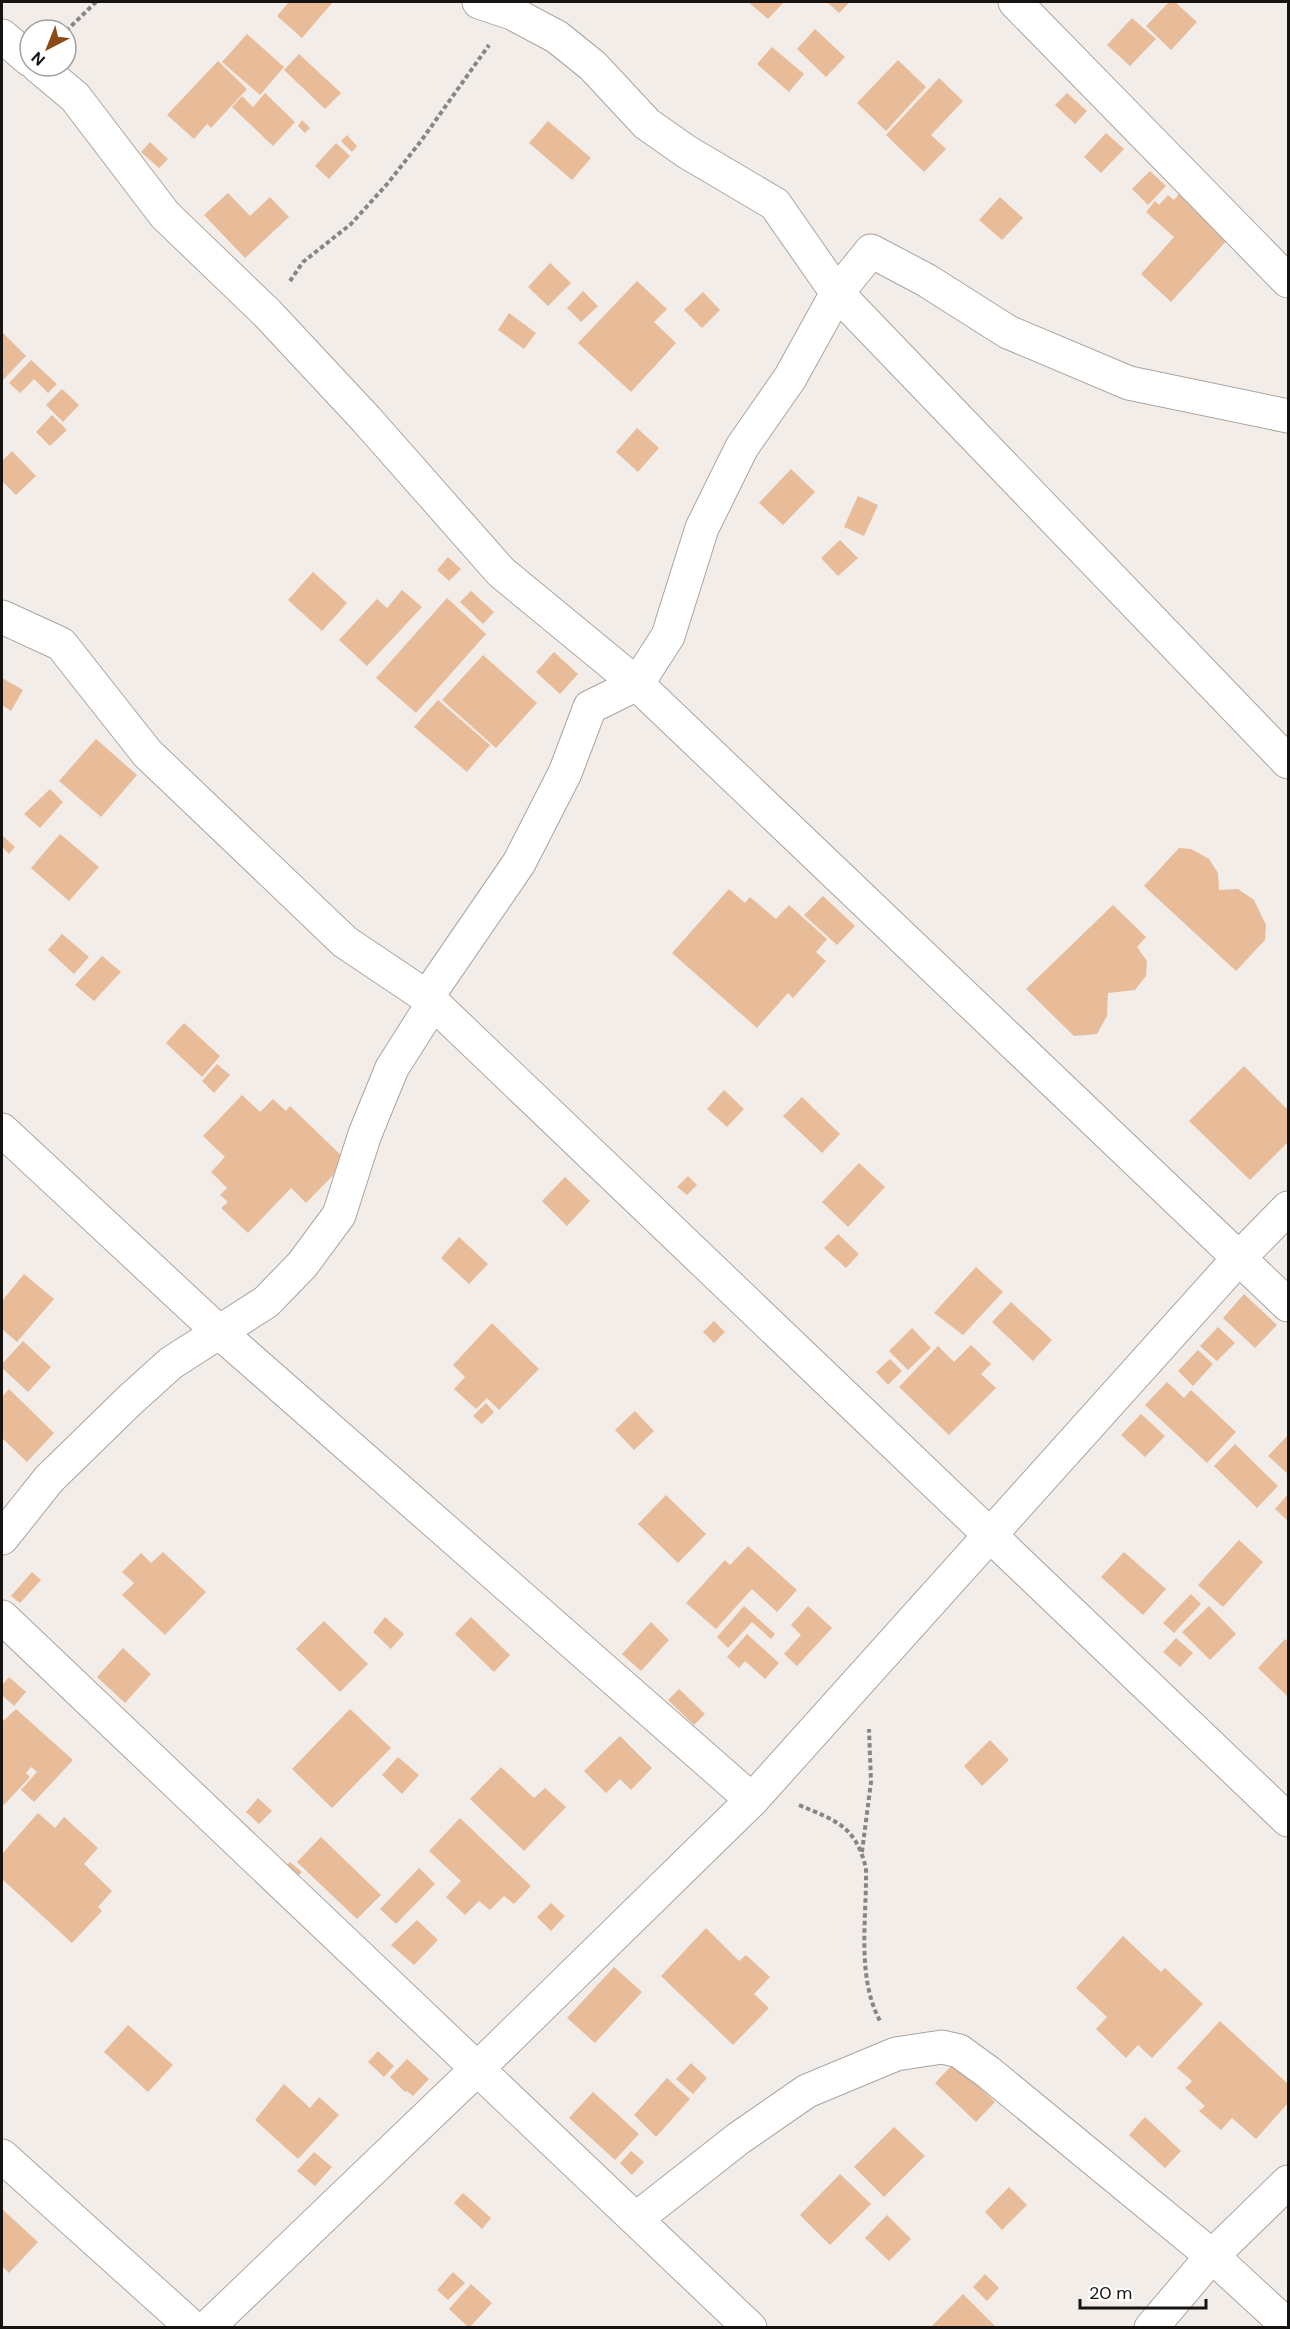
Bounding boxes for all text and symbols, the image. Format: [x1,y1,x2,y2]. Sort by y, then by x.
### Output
north arrow [18,18,78,78]
text: N [27,47,50,70]
scale bar [1080,2272,1206,2310]
text: 20 m [1089,2281,1132,2305]

